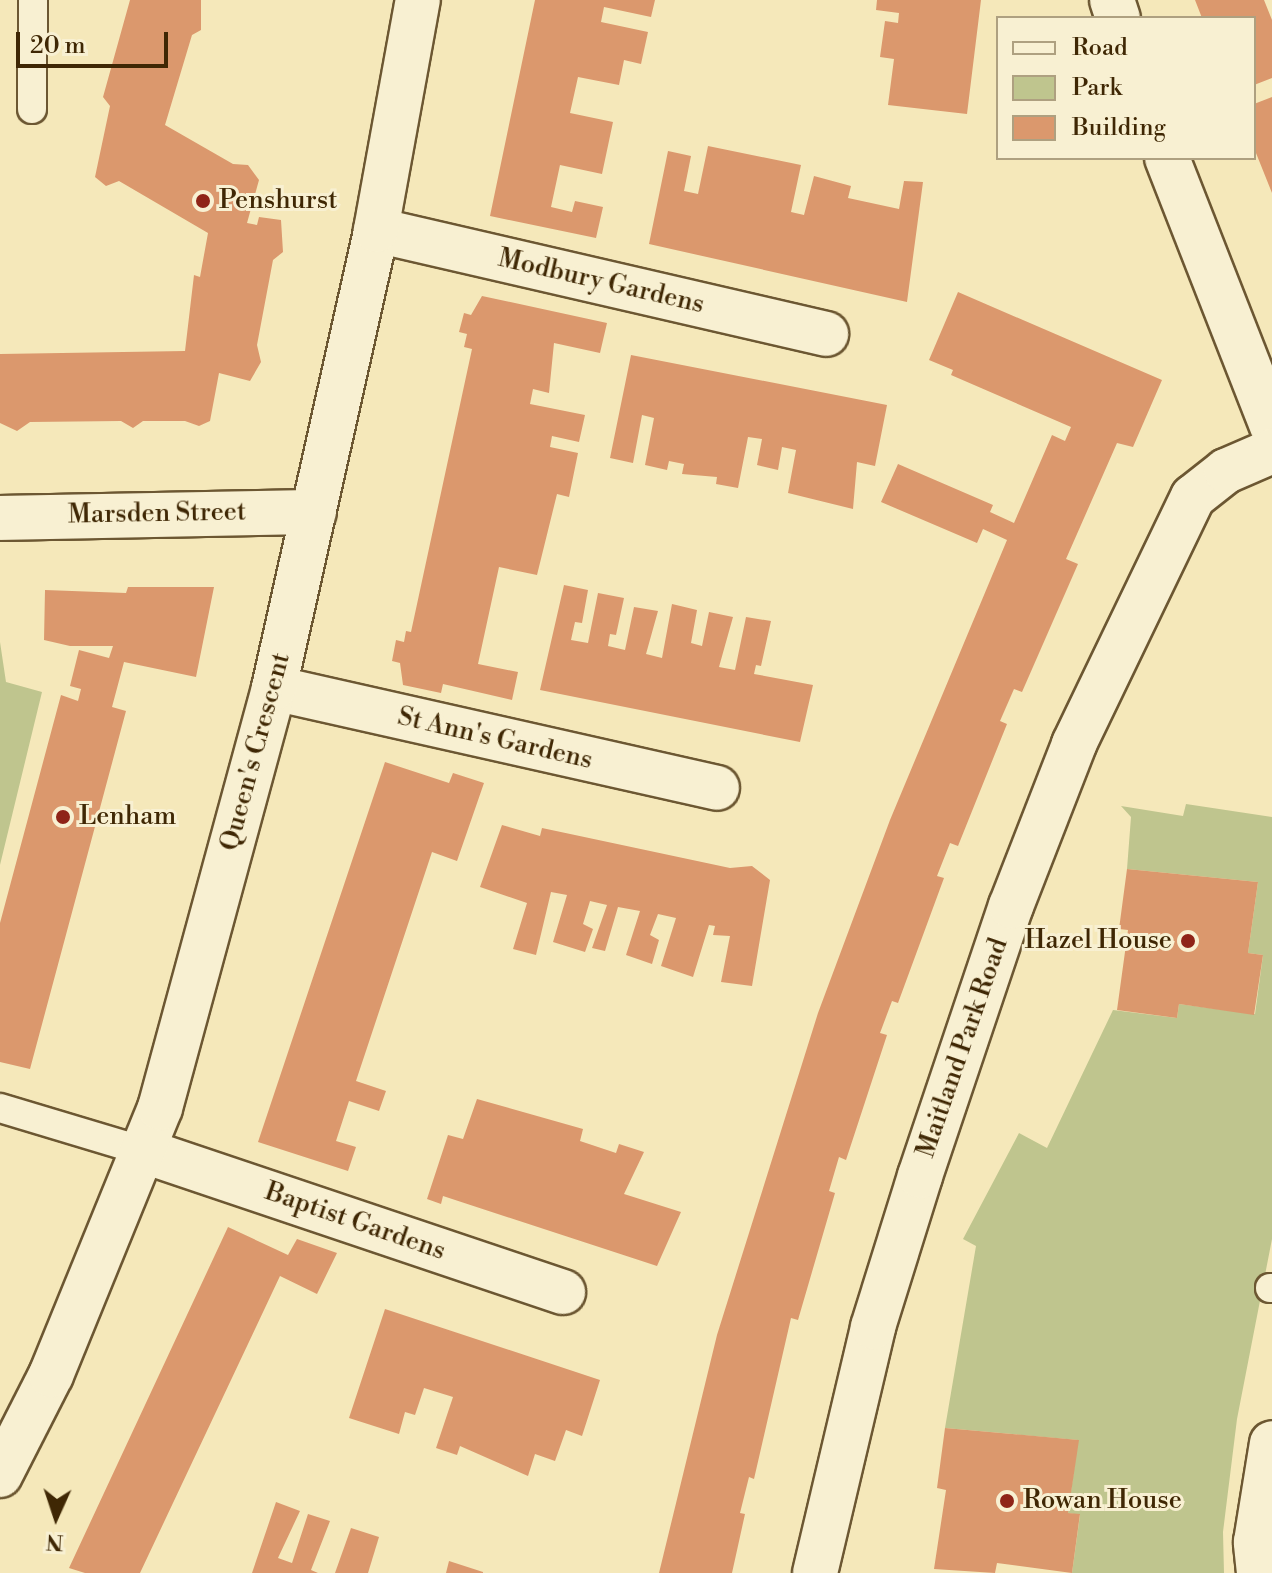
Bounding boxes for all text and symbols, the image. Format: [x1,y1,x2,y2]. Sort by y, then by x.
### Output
scale bar [20,16,172,66]
legend [996,16,1256,160]
text: 20 m [30,31,86,61]
text: Road [1072,33,1128,63]
text: Park [1072,73,1122,103]
text: Building [1072,113,1166,143]
place label: Penshurst [219,185,337,217]
marker: Penshurst [194,192,212,210]
street label: Modbury Gardens [495,243,707,321]
street label: Marsden Street [68,497,246,531]
street label: Queen's Crescent [215,650,297,854]
street label: St Ann's Gardens [395,701,595,777]
place label: Lenham [79,801,176,833]
marker: Lenham [54,808,72,826]
place label: Hazel House [1025,925,1172,957]
marker: Hazel House [1179,932,1197,950]
street label: Maitland Park Road [911,934,1015,1162]
street label: Baptist Gardens [261,1177,449,1267]
north arrow [16,1477,96,1557]
place label: Rowan House [1023,1485,1182,1517]
marker: Rowan House [998,1492,1016,1510]
text: N [45,1528,64,1555]

